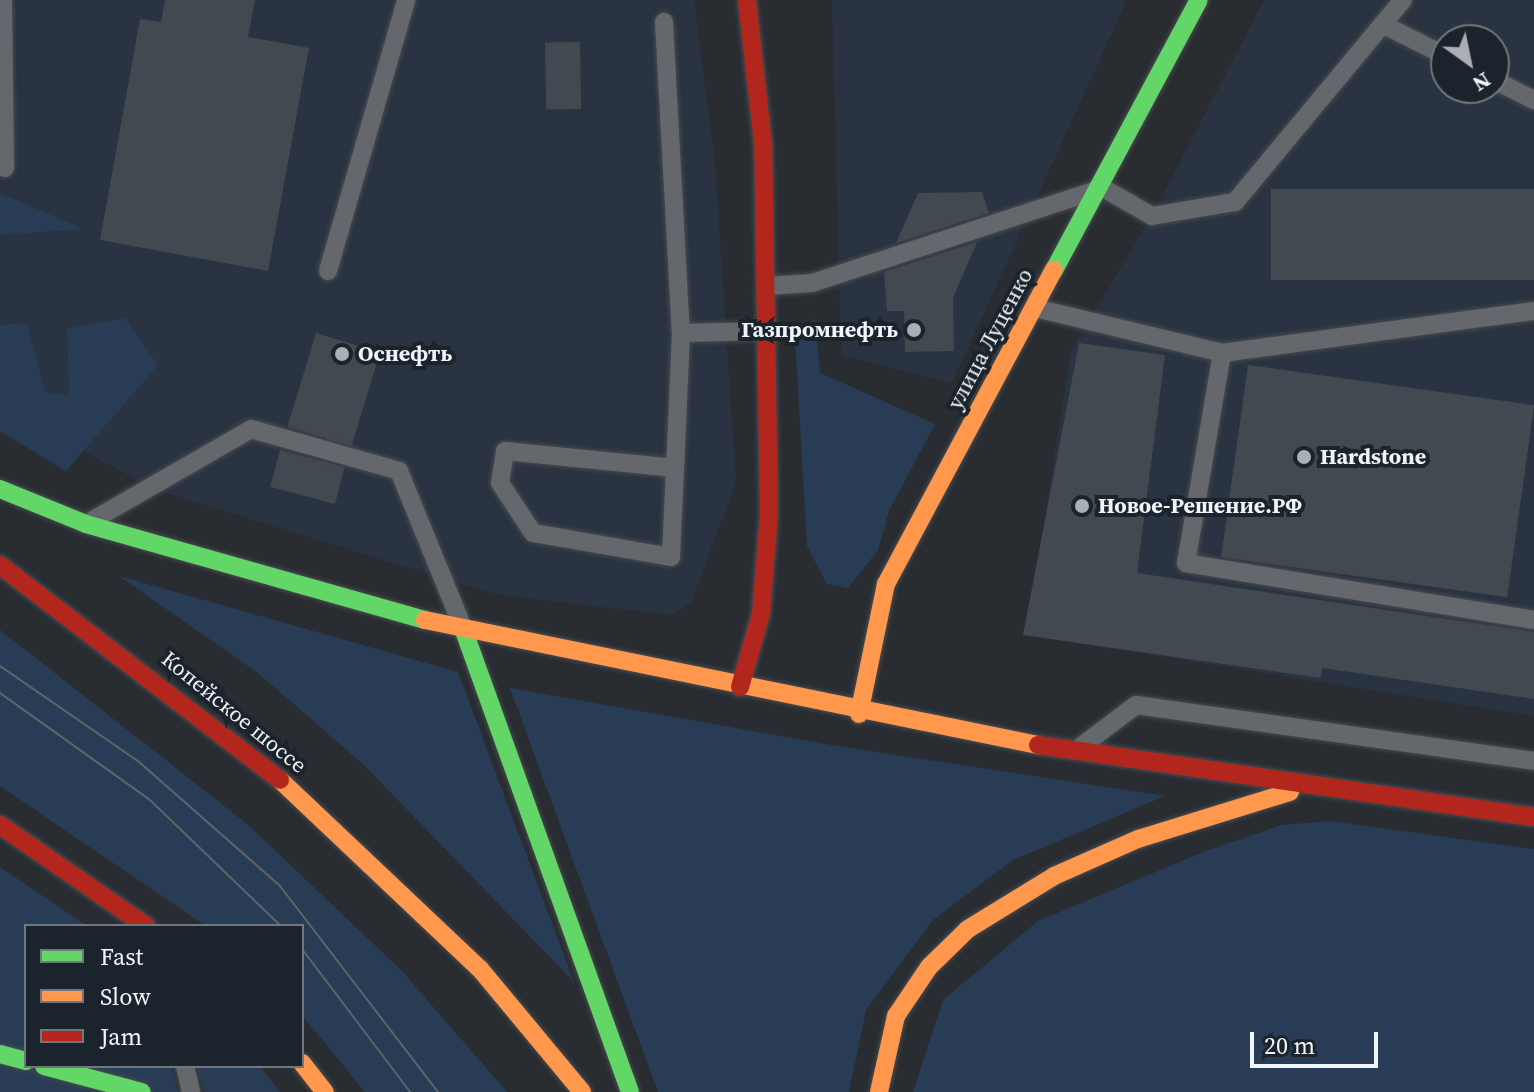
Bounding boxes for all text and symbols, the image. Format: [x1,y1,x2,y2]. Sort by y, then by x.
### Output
north arrow [1430,24,1510,104]
text: N [1467,66,1497,99]
street label: улица Луценко [942,264,1038,414]
place label: Газпромнефть [741,317,898,343]
marker: Газпромнефть [905,321,923,339]
place label: Оснефть [358,341,452,367]
marker: Оснефть [333,345,351,363]
place label: Hardstone [1320,444,1426,470]
marker: Hardstone [1295,448,1313,466]
place label: Новое-Решение.РФ [1098,493,1302,519]
marker: Новое-Решение.РФ [1073,497,1091,515]
street label: Копейское шоссе [156,645,312,779]
legend [24,924,304,1068]
text: Fast [100,940,143,973]
text: Slow [100,980,151,1013]
scale bar [1254,1016,1382,1066]
text: Jam [100,1020,142,1053]
text: 20 m [1264,1029,1315,1062]

